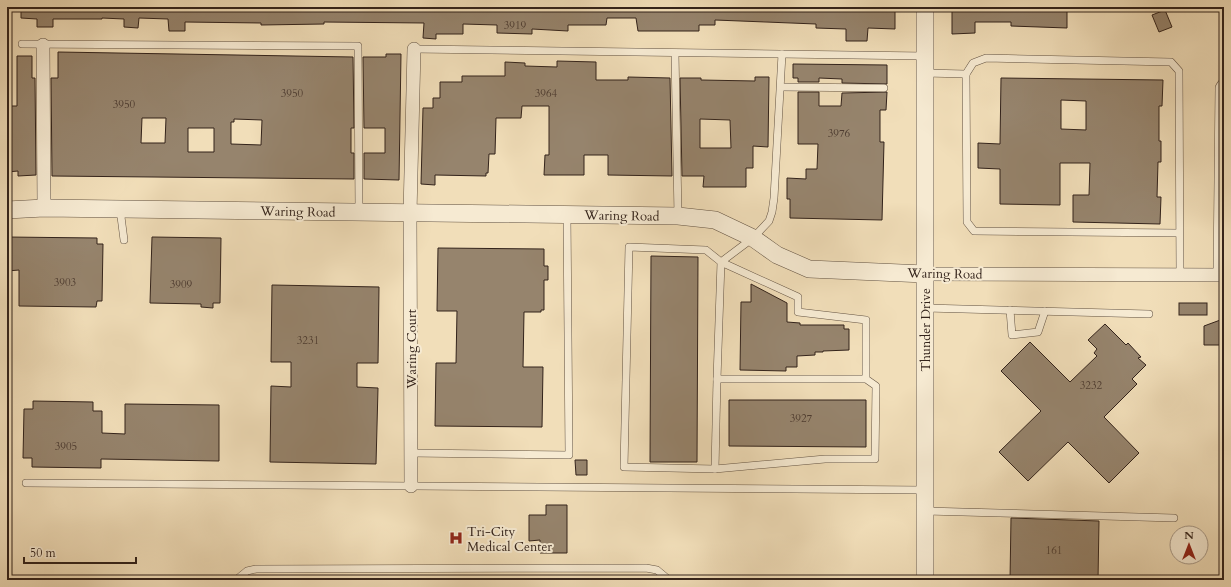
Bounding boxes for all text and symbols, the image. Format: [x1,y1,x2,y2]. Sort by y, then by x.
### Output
house number: 3919 [504,18,527,33]
house number: 3950 [281,86,304,101]
house number: 3964 [535,86,558,101]
house number: 3950 [113,97,136,112]
house number: 3976 [828,126,851,141]
street label: Waring Road [259,202,336,222]
street label: Waring Road [583,206,660,226]
street label: Waring Road [906,264,983,284]
house number: 3903 [54,275,77,290]
house number: 3909 [170,277,193,292]
street label: Thunder Drive [917,288,935,372]
street label: Waring Court [403,309,421,390]
house number: 3231 [297,333,319,348]
house number: 3232 [1080,378,1103,393]
house number: 3927 [790,411,813,426]
house number: 3905 [55,439,77,454]
place label: Tri-City Medical Center [467,523,552,556]
north arrow [1169,525,1209,565]
text: N [1184,528,1194,543]
hospital icon: Tri-City Medical Center [448,530,464,546]
scale bar [24,539,136,565]
house number: 161 [1046,543,1062,558]
text: 50 m [30,545,57,561]

